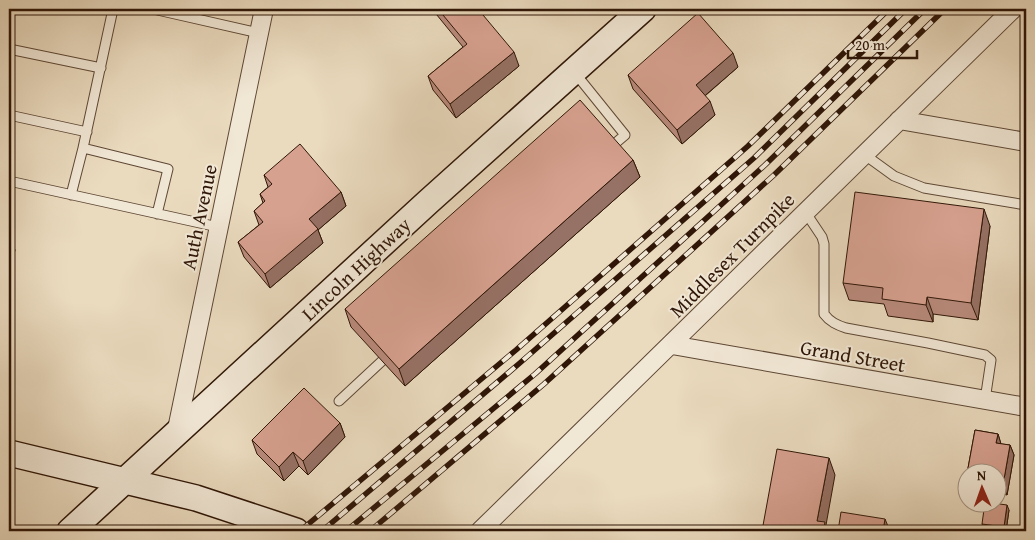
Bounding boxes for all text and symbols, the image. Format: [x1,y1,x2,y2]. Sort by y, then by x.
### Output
scale bar [848,28,916,60]
text: 20 m [855,34,886,55]
street label: Auth Avenue [173,161,224,272]
street label: Middlesex Turnpike [662,185,801,324]
street label: Lincoln Highway [294,210,417,327]
street label: Grand Street [798,332,908,379]
north arrow [958,462,1008,512]
text: N [977,465,987,485]

